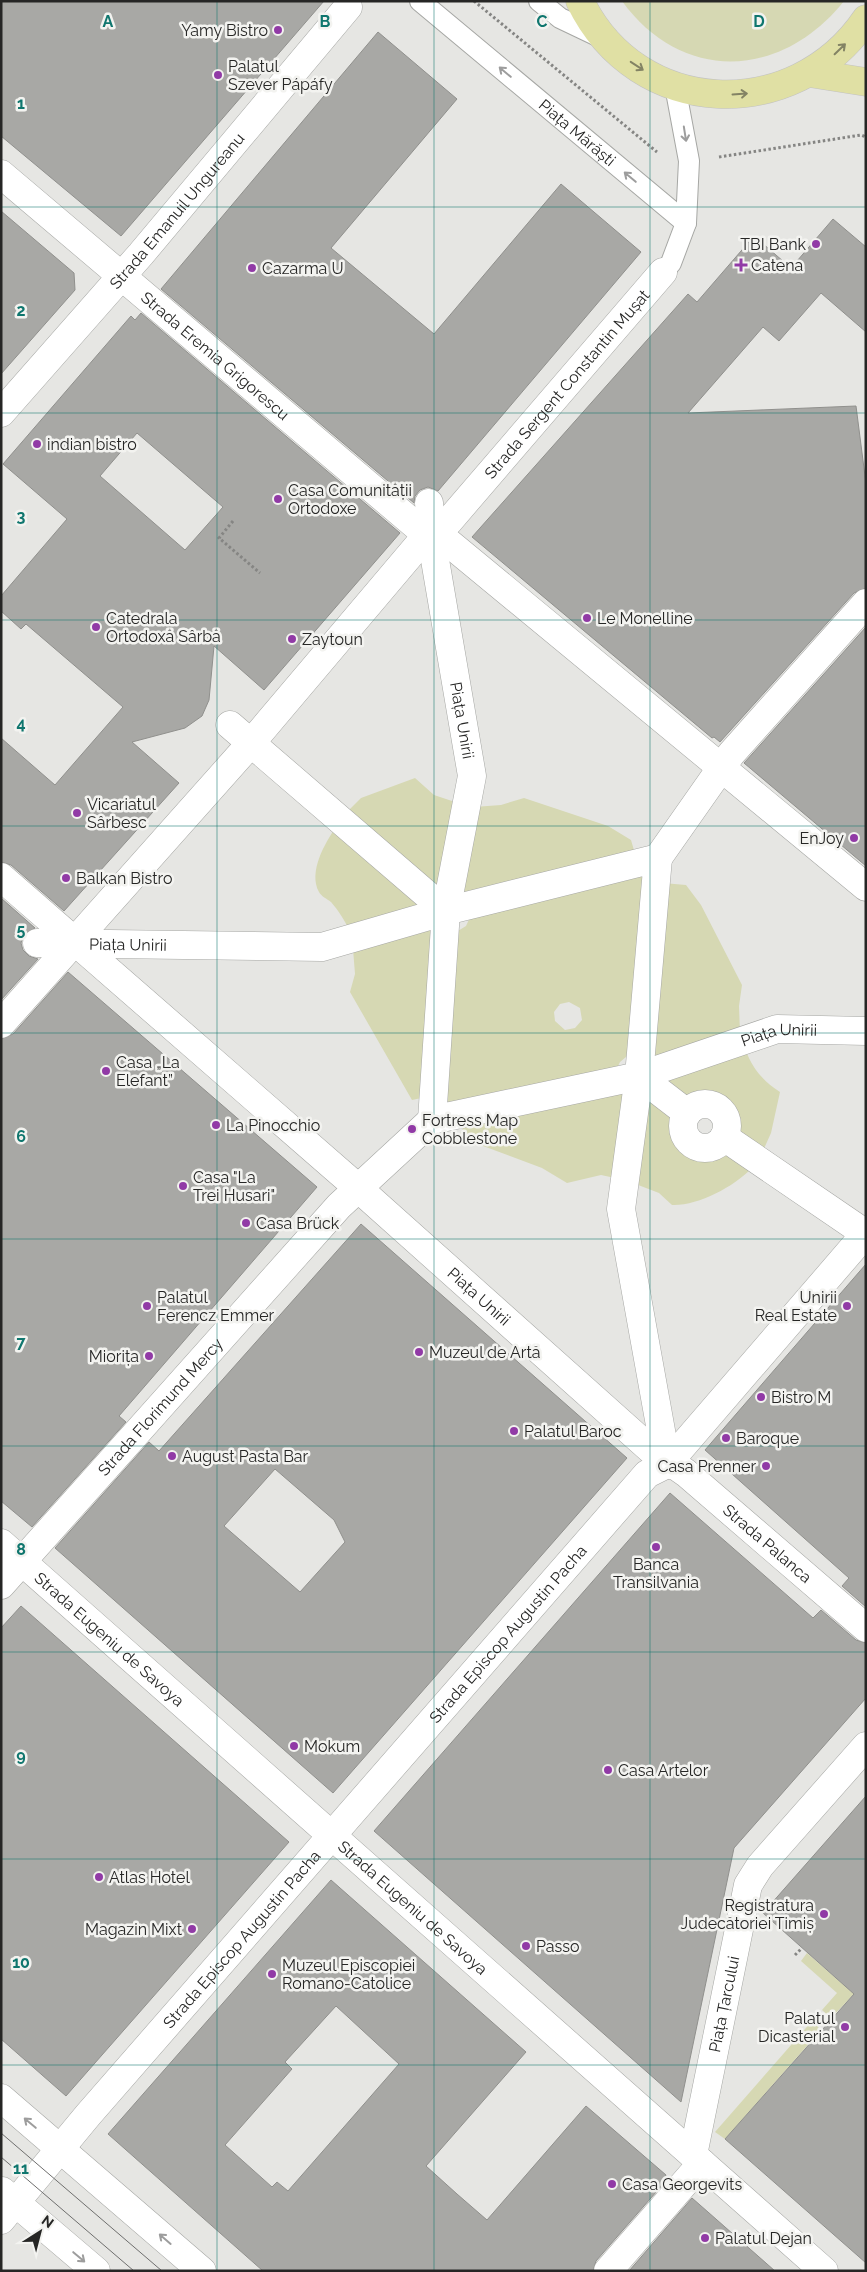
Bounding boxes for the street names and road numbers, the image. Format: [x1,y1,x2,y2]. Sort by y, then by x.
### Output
street label: Piața Mărăști [535,95,619,170]
street label: Strada Emanuil Ungureanu [106,129,249,293]
street label: Strada Sergent Constantin Mușat [481,285,654,483]
street label: Strada Eremia Grigorescu [137,288,293,424]
street label: Piața Unirii [446,680,478,760]
street label: Piața Unirii [89,935,167,955]
street label: Piața Unirii [738,1020,817,1051]
street label: Piața Unirii [444,1264,514,1330]
street label: Strada Florimund Mercy [94,1334,227,1480]
street label: Strada Palanca [719,1500,815,1587]
street label: Strada Episcop Augustin Pacha [426,1541,591,1727]
street label: Strada Eugeniu de Savoya [31,1568,188,1711]
street label: Strada Eugeniu de Savoya [334,1837,491,1979]
street label: Strada Episcop Augustin Pacha [159,1846,325,2032]
street label: Piața Țarcului [705,1954,743,2054]

